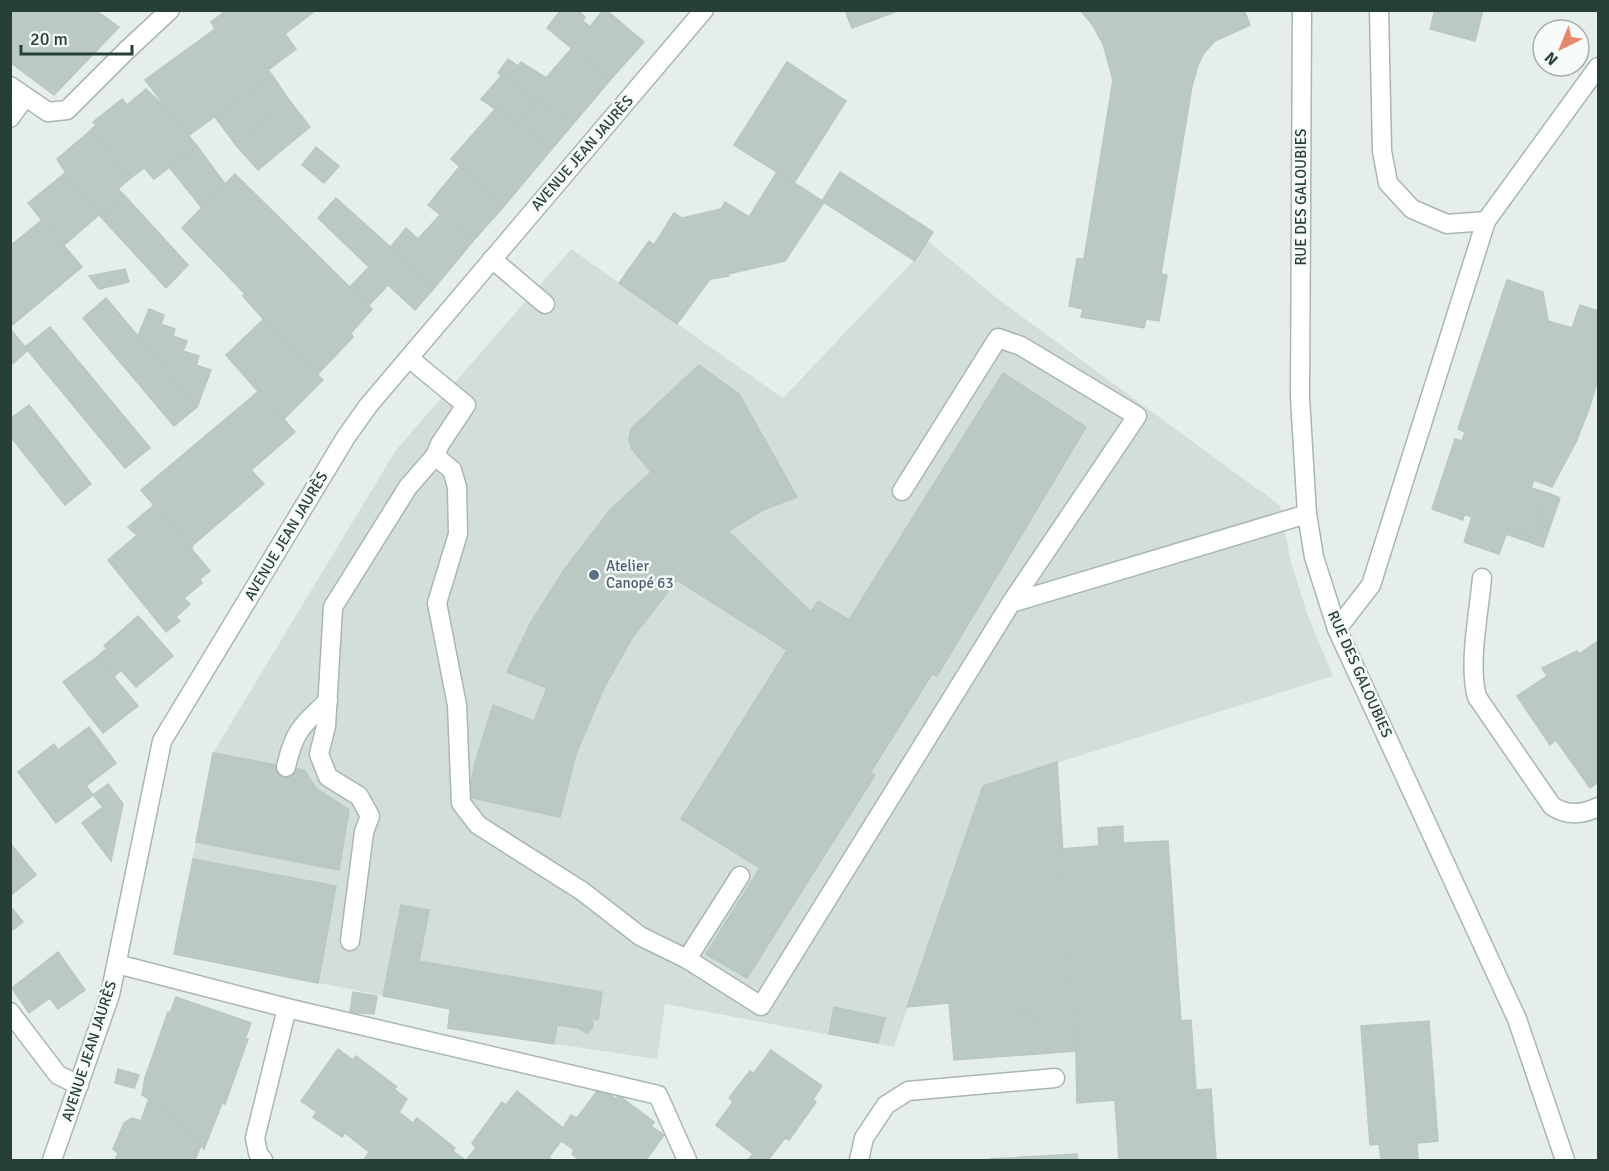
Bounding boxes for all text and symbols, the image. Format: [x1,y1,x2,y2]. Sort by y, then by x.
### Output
scale bar [21,18,132,56]
north arrow [1531,18,1591,78]
text: 20 m [30,28,68,50]
text: N [1541,47,1562,69]
street label: AVENUE JEAN JAURÈS [526,91,637,214]
street label: RUE DES GALOUBIES [1292,129,1310,265]
street label: AVENUE JEAN JAURÈS [240,468,331,603]
place label: Atelier Canopé 63 [606,557,674,592]
marker: Atelier Canopé 63 [587,568,601,582]
street label: RUE DES GALOUBIES [1324,608,1396,740]
street label: AVENUE JEAN JAURÈS [57,978,120,1124]

